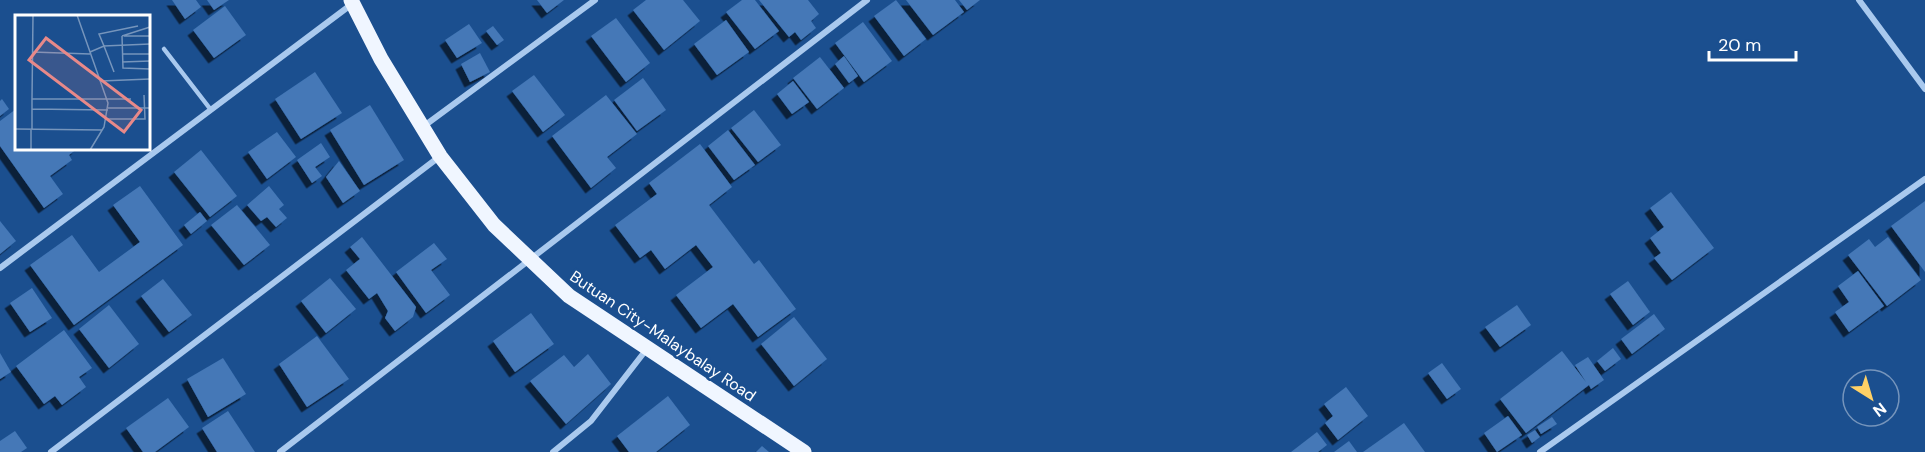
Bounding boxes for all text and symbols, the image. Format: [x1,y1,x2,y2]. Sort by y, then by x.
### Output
inset map [15,15,150,150]
scale bar [1709,24,1796,62]
text: 20 m [1718,33,1761,57]
street label: Butuan City-Malaybalay Road [566,266,760,406]
north arrow [1841,368,1901,428]
text: N [1869,398,1891,421]

